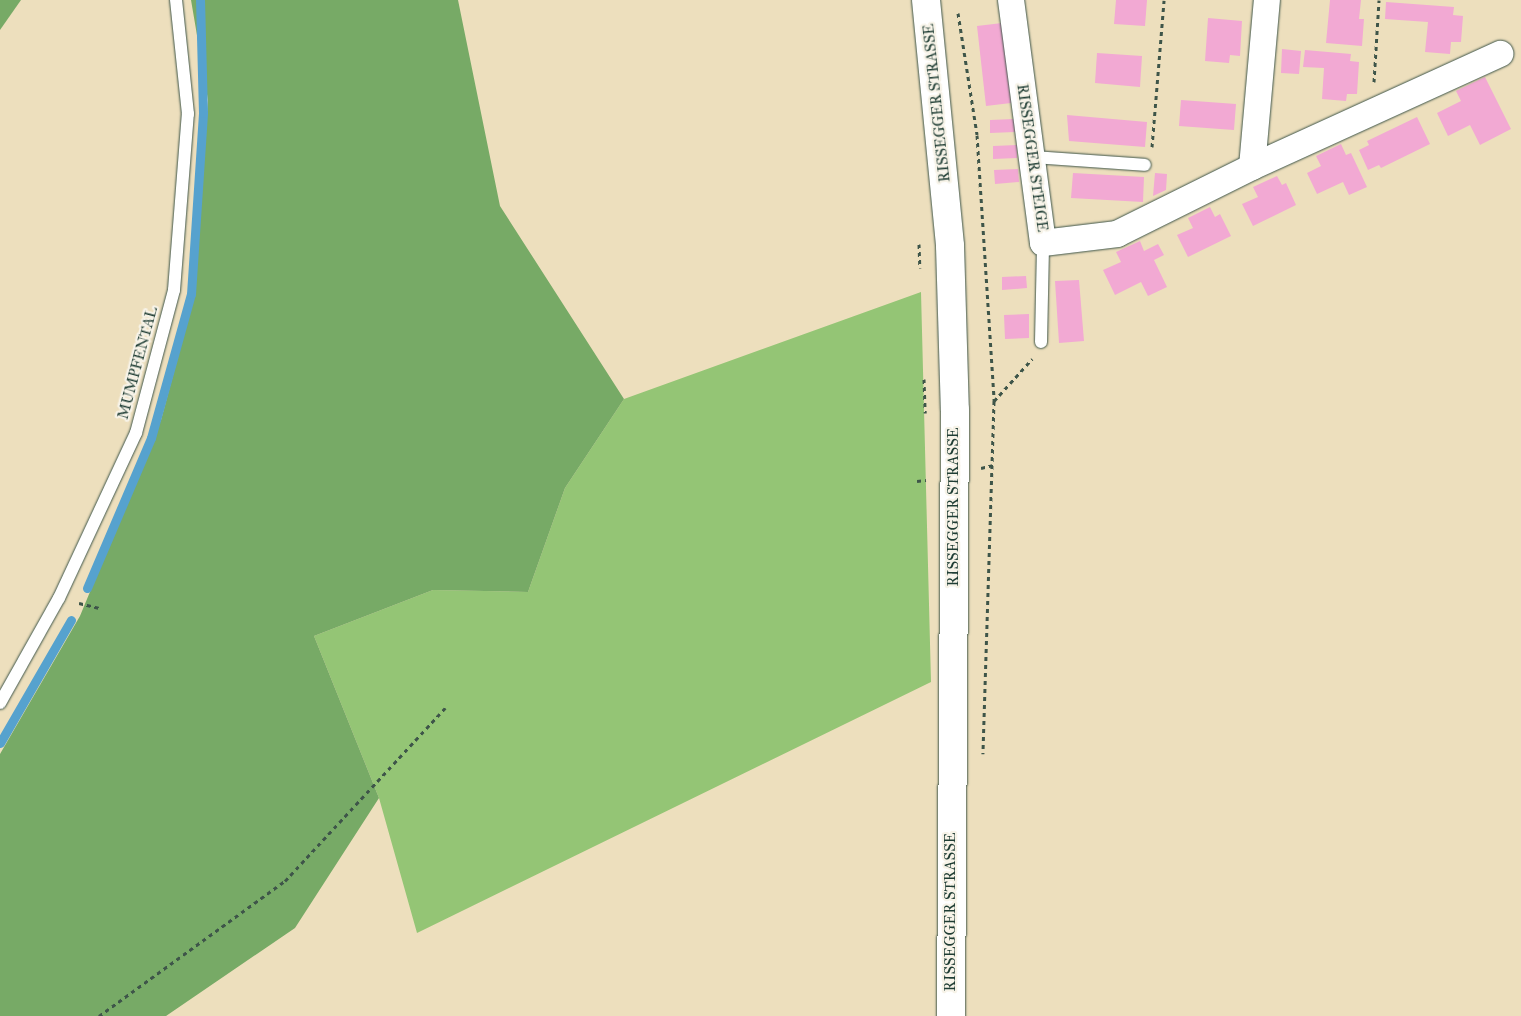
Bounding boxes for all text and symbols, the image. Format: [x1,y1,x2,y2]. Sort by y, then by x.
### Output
street label: RISSEGGER STRASSE [920,23,954,183]
street label: RISSEGGER STEIGE [1013,83,1051,233]
street label: MUMPFENTAL [114,305,162,421]
street label: RISSEGGER STRASSE [945,427,963,587]
street label: RISSEGGER STRASSE [942,832,960,992]

